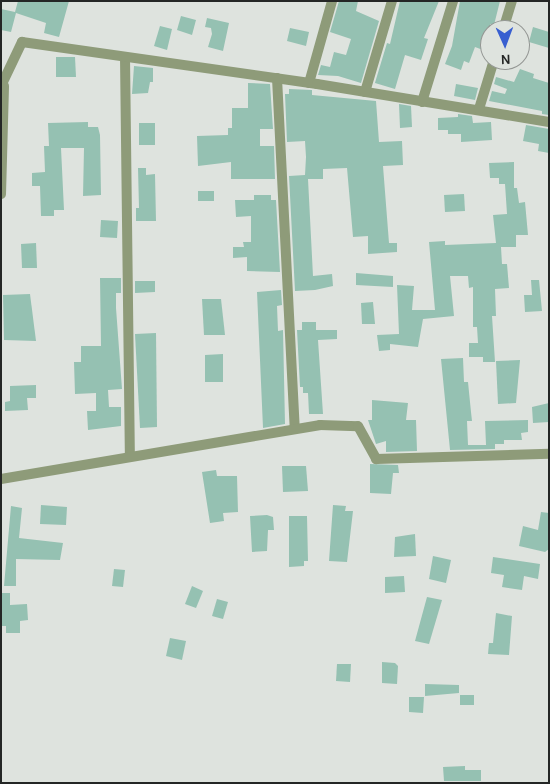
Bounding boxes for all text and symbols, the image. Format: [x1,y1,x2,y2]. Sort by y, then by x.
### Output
north arrow [480,20,530,70]
text: N [500,51,511,68]

